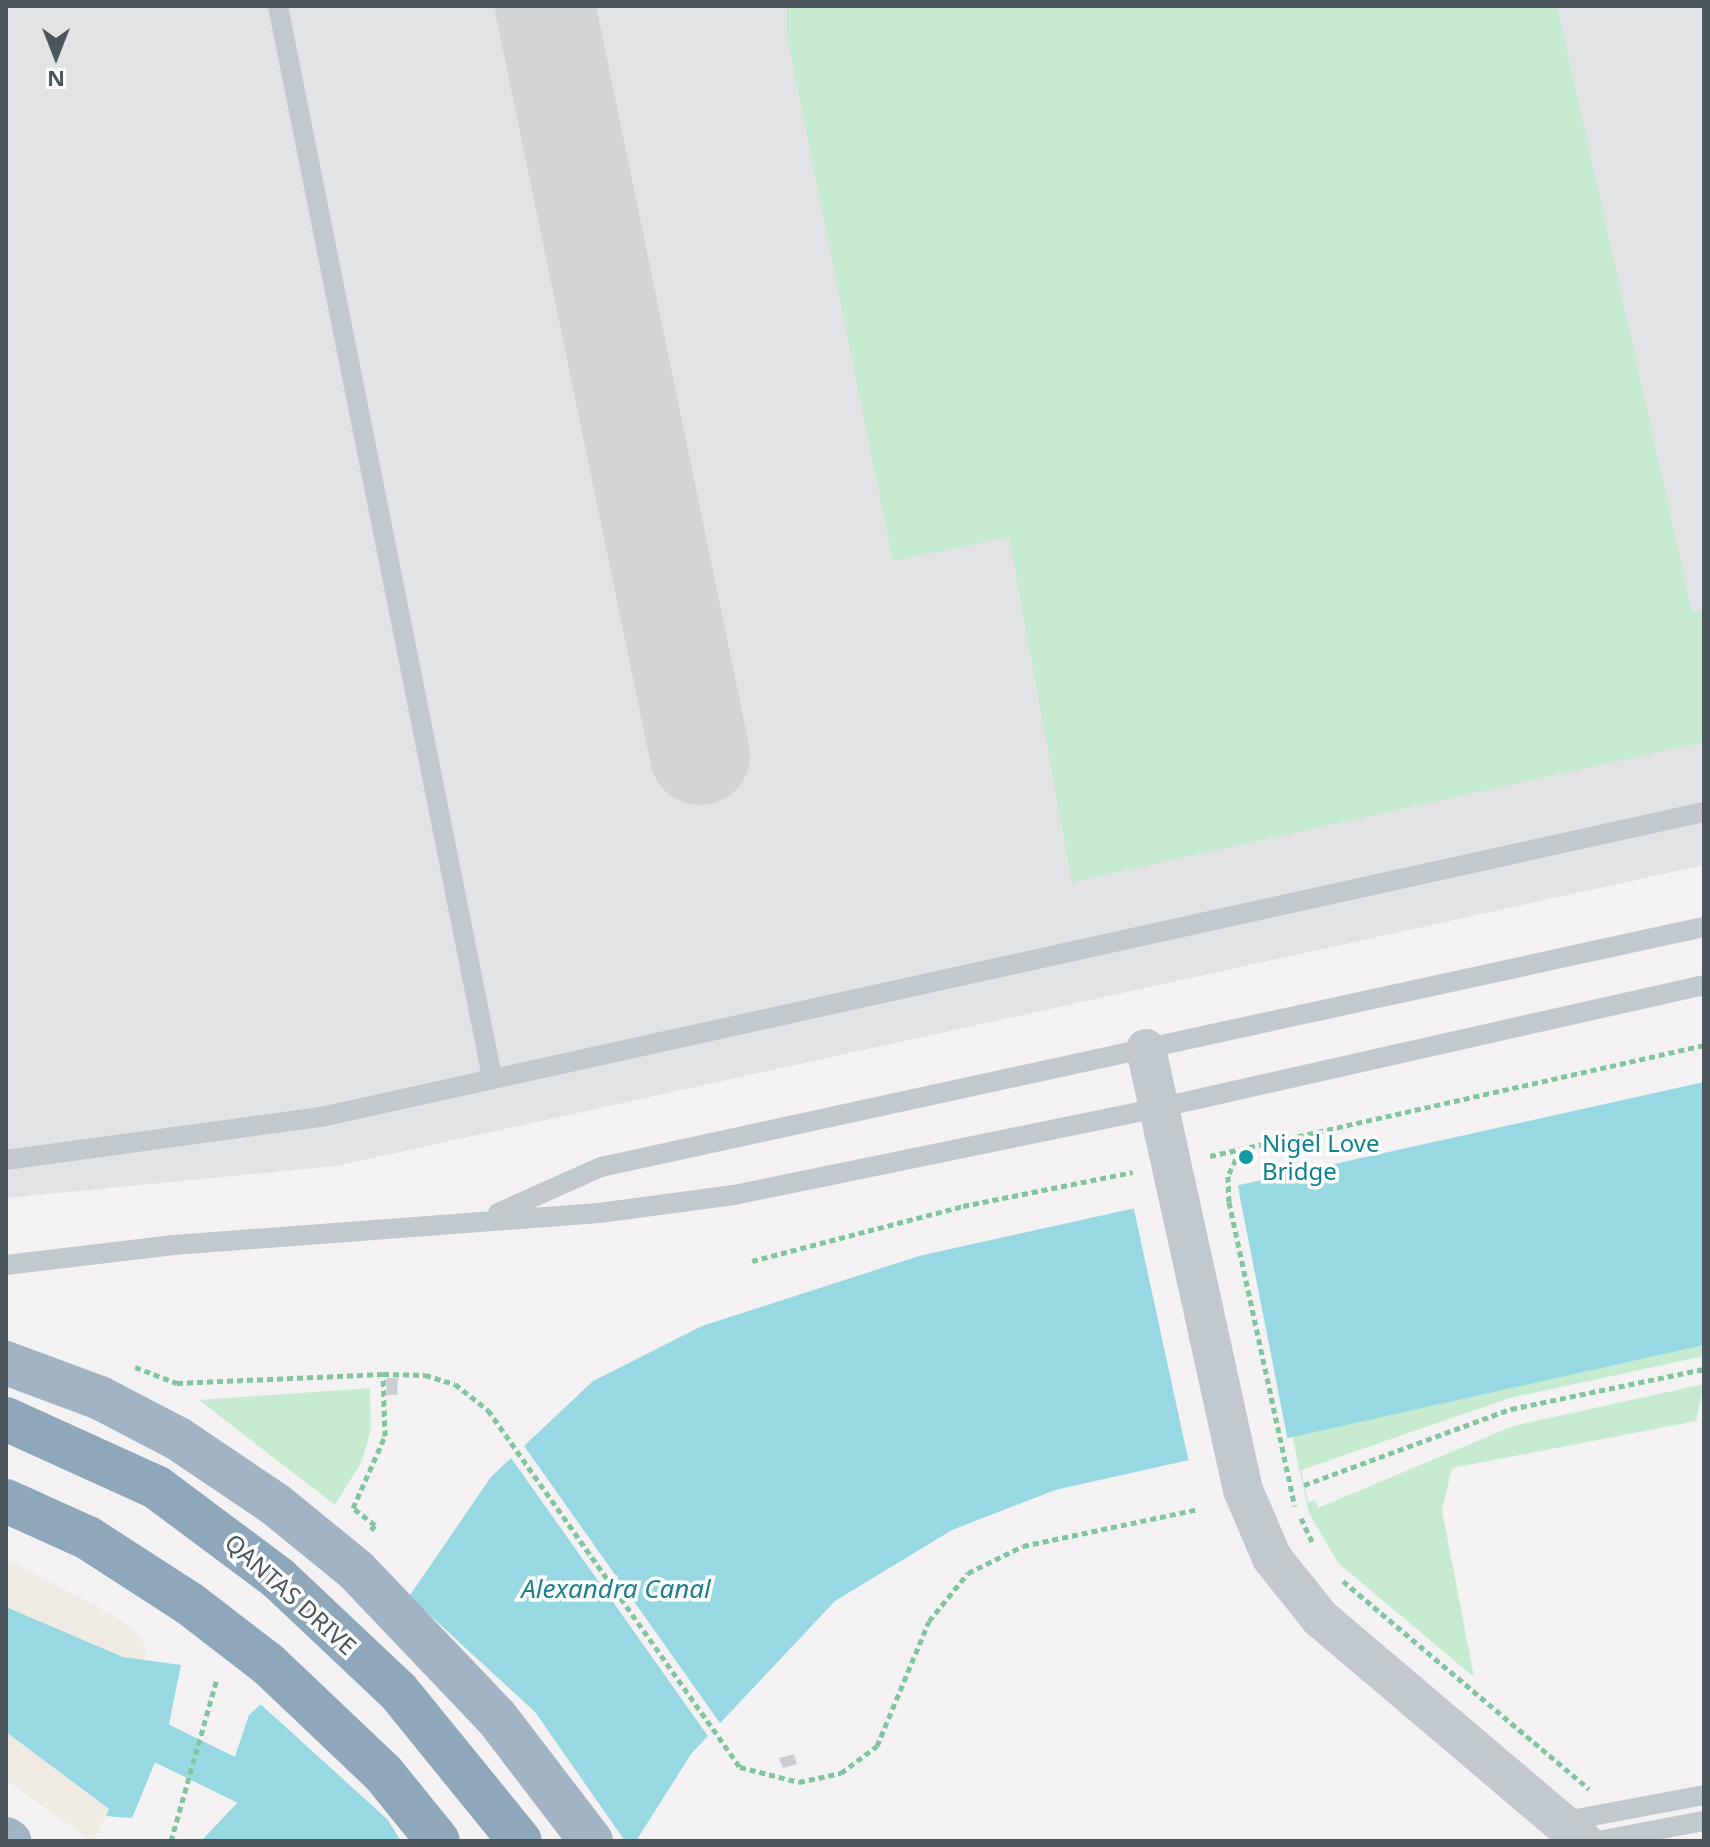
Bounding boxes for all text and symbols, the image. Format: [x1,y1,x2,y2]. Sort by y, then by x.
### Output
north arrow [16,16,96,96]
text: N [47,65,65,95]
place label: Nigel Love Bridge [1262,1129,1380,1185]
marker: Nigel Love Bridge [1237,1148,1255,1166]
street label: QANTAS DRIVE [219,1528,363,1660]
water label: Alexandra Canal [521,1573,711,1605]

